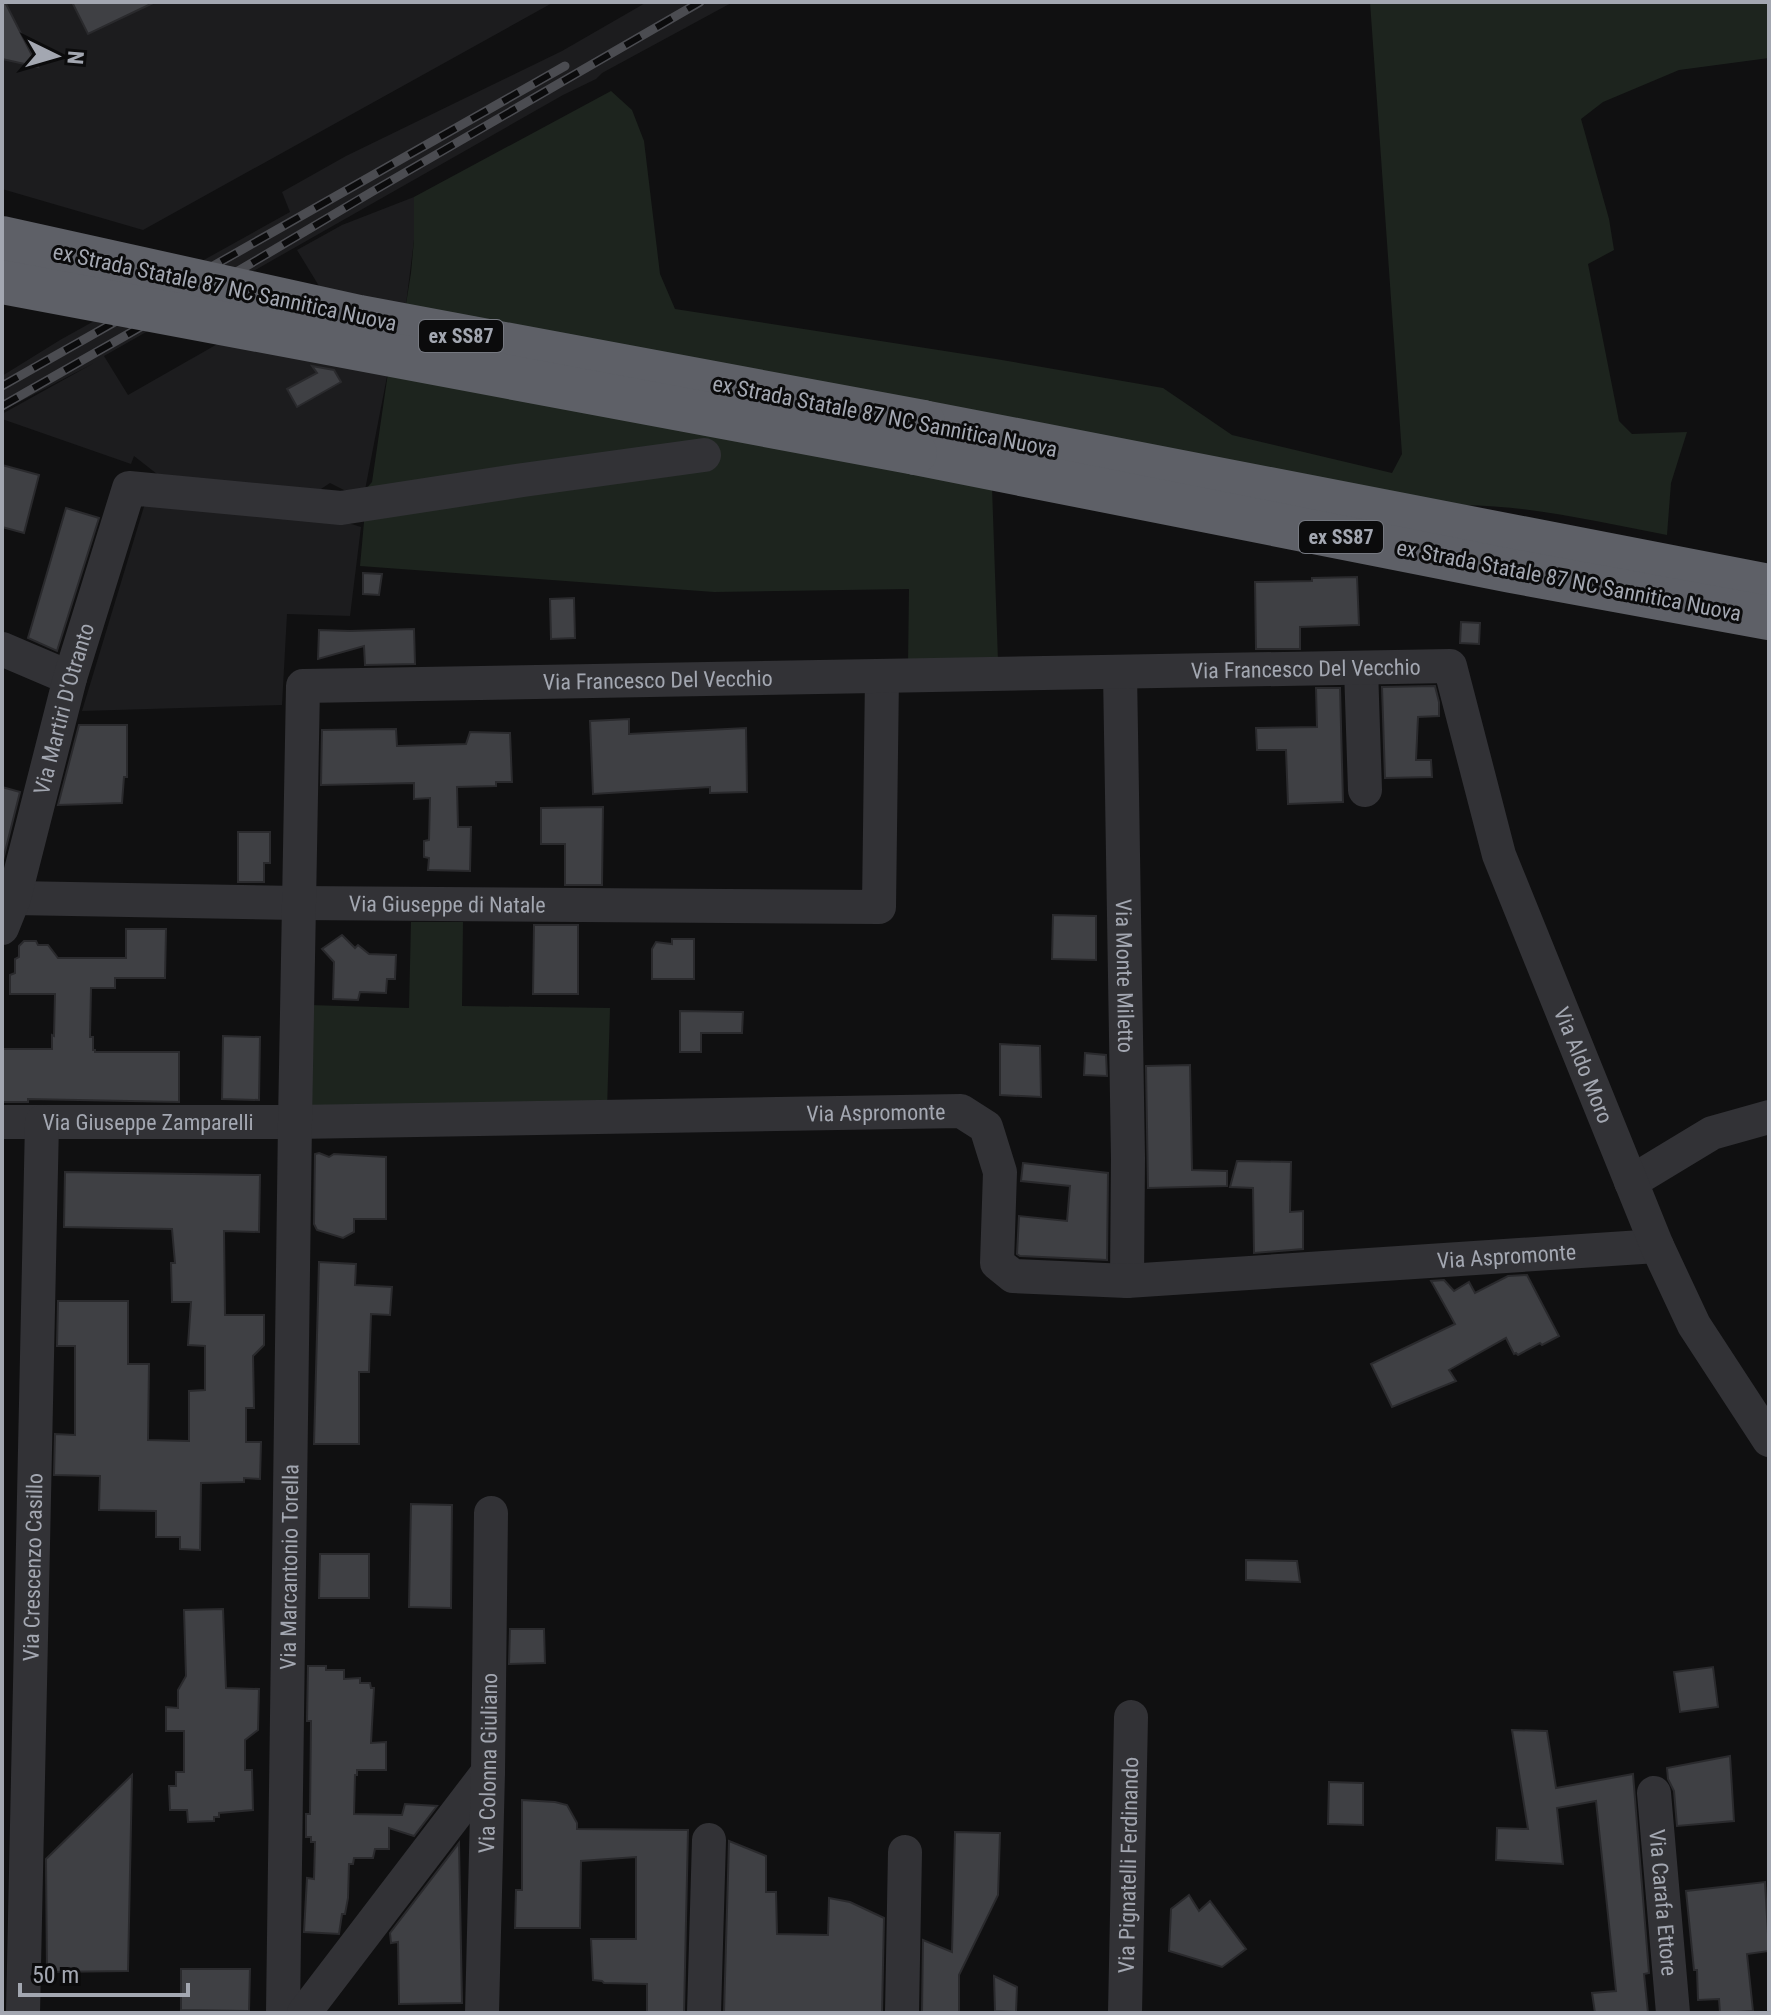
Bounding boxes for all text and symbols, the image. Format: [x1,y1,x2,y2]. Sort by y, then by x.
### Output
north arrow [16,16,96,96]
text: N [62,50,88,66]
street label: ex Strada Statale 87 NC Sannitica Nuova [51,239,399,336]
road number: ex SS87 [419,320,503,352]
street label: ex Strada Statale 87 NC Sannitica Nuova [710,371,1059,462]
road number: ex SS87 [1299,521,1383,553]
street label: ex Strada Statale 87 NC Sannitica Nuova [1394,535,1743,626]
street label: Via Martiri D'Otranto [29,620,99,797]
street label: Via Francesco Del Vecchio [1191,655,1421,684]
street label: Via Francesco Del Vecchio [543,666,773,695]
street label: Via Giuseppe di Natale [349,891,546,918]
street label: Via Monte Miletto [1111,899,1138,1053]
street label: Via Aldo Moro [1549,1003,1618,1127]
street label: Via Aspromonte [806,1099,946,1127]
street label: Via Giuseppe Zamparelli [42,1110,254,1135]
street label: Via Aspromonte [1436,1239,1577,1273]
street label: Via Marcantonio Torella [276,1464,303,1670]
street label: Via Crescenzo Casillo [19,1473,48,1662]
street label: Via Colonna Giuliano [474,1673,502,1854]
street label: Via Pignatelli Ferdinando [1114,1757,1143,1973]
street label: Via Carafa Ettore [1644,1828,1682,1977]
scale bar [20,1947,188,1997]
text: 50 m [32,1961,79,1989]

